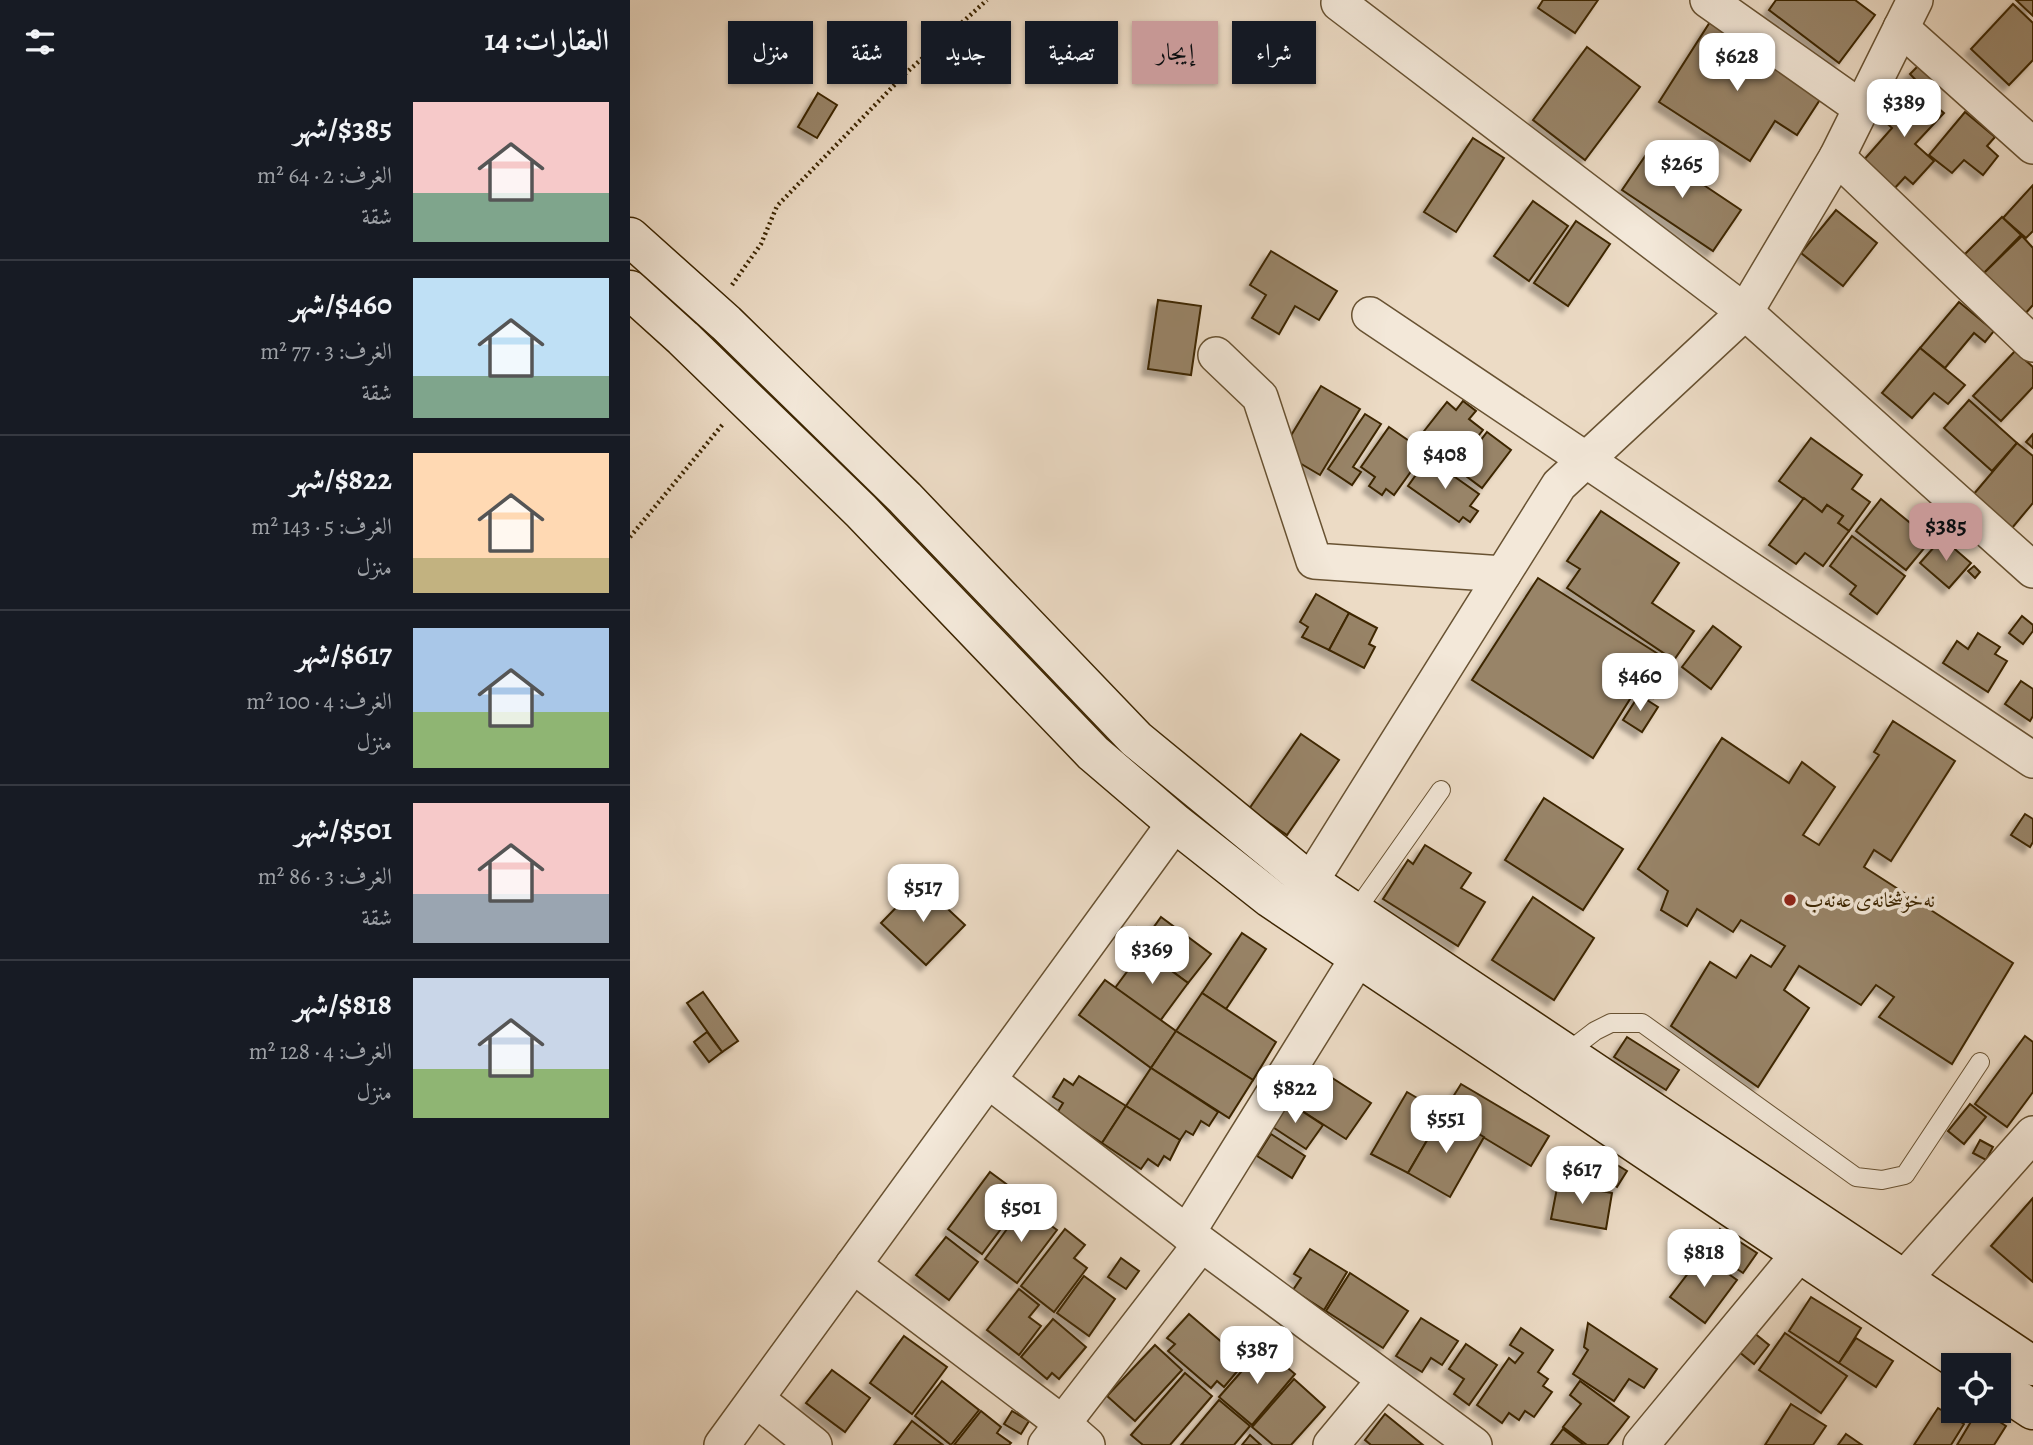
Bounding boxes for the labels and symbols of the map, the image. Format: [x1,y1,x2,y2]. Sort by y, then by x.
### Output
pin: $628 [1696,34,1778,93]
pin: $389 [1863,80,1945,139]
pin: $265 [1641,140,1723,200]
pin: $408 [1404,432,1486,491]
pin: $385 [1905,504,1987,563]
pin: $460 [1599,654,1681,713]
pin: $517 [882,864,964,924]
place label: نەخۆشخانەی عەنەب [1804,886,1935,914]
marker: نەخۆشخانەی عەنەب [1782,892,1798,908]
pin: $369 [1111,926,1193,986]
pin: $822 [1254,1066,1336,1125]
pin: $551 [1405,1096,1487,1155]
pin: $617 [1541,1146,1623,1206]
pin: $501 [980,1184,1062,1244]
pin: $818 [1663,1230,1745,1289]
pin: $387 [1216,1326,1298,1386]

